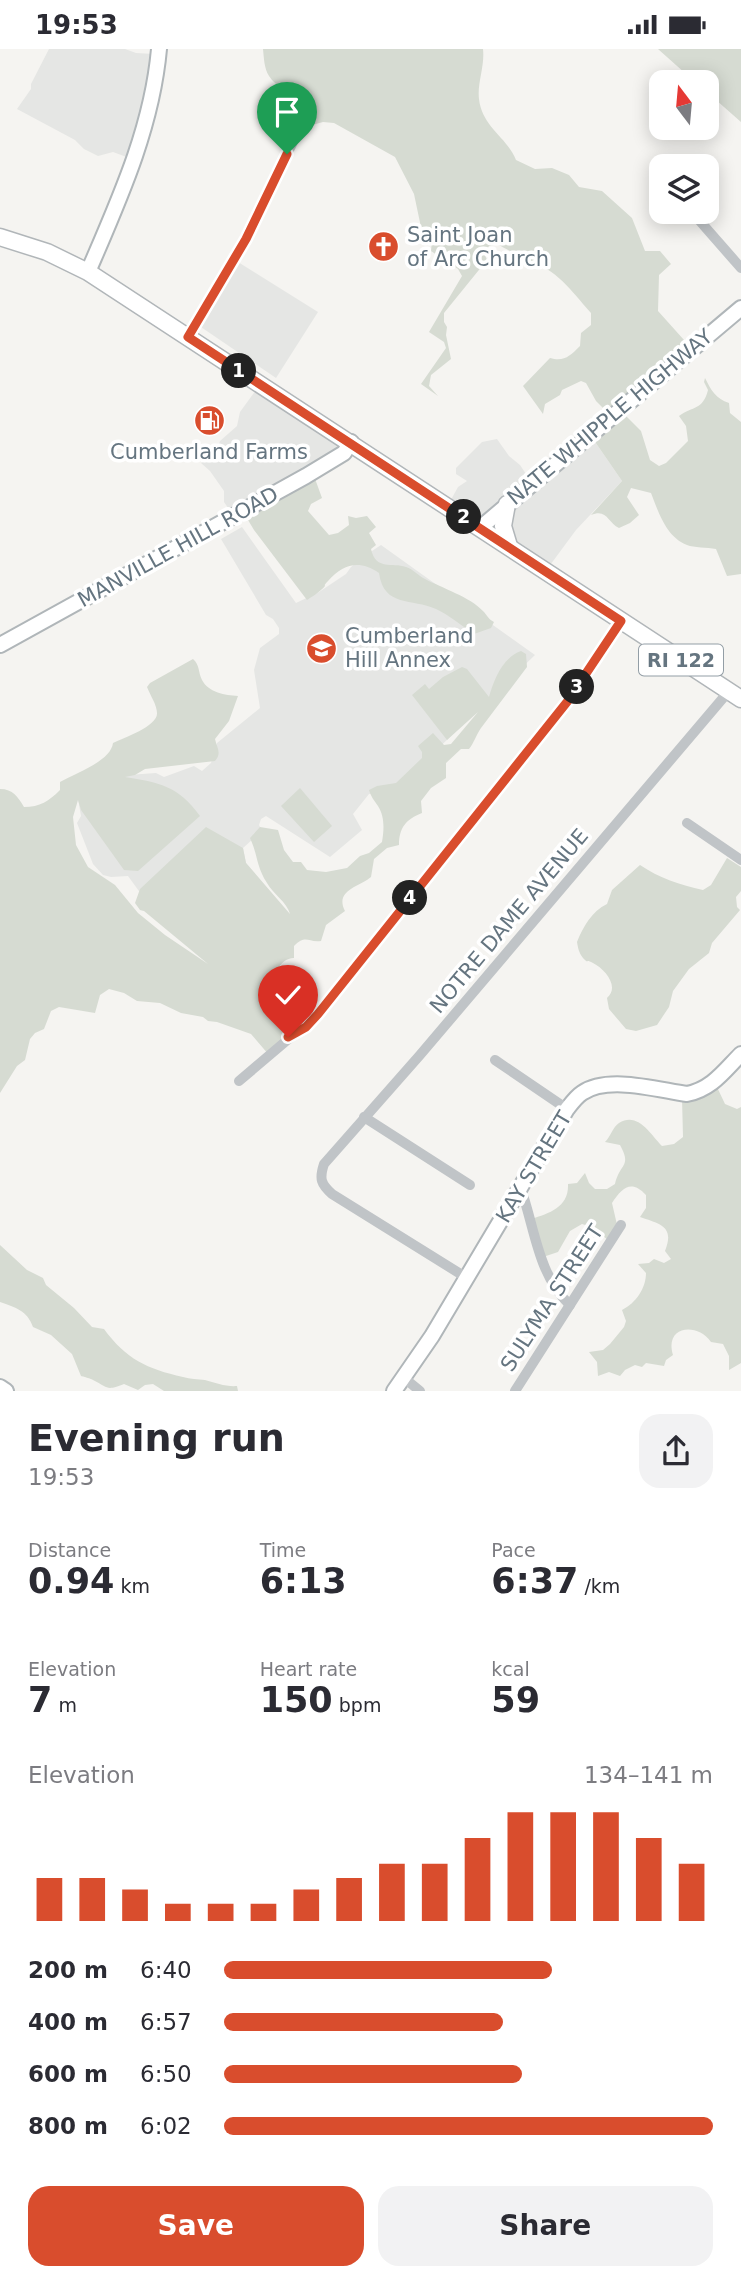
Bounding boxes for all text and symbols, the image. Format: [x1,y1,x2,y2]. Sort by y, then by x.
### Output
text: 19:53 [35,10,118,40]
north arrow [649,70,719,140]
map controls [649,70,719,224]
pin [257,82,317,154]
icon: arrive [268,93,306,131]
button: layers [649,154,719,224]
place label: Saint Joan of Arc Church [407,223,549,271]
church icon: Saint Joan of Arc Church [367,230,401,264]
street label: NATE WHIPPLE HIGHWAY [503,324,717,510]
pin: 1 [222,353,256,389]
text: 1 [232,359,245,381]
fuel station icon: Cumberland Farms [192,403,226,437]
place label: Cumberland Farms [110,440,308,464]
street label: MANVILLE HILL ROAD [74,482,282,612]
pin: 2 [447,499,482,535]
text: 2 [457,505,470,527]
place label: Cumberland Hill Annex [345,624,474,672]
school or university icon: Cumberland Hill Annex [305,631,339,665]
road number: RI 122 [639,645,723,675]
pin: 3 [560,669,594,705]
text: 3 [570,675,583,697]
street label: NOTRE DAME AVENUE [425,824,593,1018]
pin: 4 [392,881,428,915]
text: 4 [403,886,416,908]
pin [258,965,318,1037]
icon: check [269,976,307,1014]
street label: KAY STREET [491,1107,577,1227]
street label: SULYMA STREET [496,1220,608,1376]
button: share [639,1414,713,1488]
text: Evening run [28,1416,285,1460]
text: 19:53 [28,1464,94,1490]
text: Distance [28,1539,111,1561]
text: Time [260,1539,306,1561]
text: Pace [491,1539,536,1561]
text: 0.94 [28,1561,114,1601]
text: 6:13 [260,1561,347,1601]
text: 6:37 [491,1561,578,1601]
text: km [114,1575,150,1597]
text: /km [578,1575,620,1597]
text: Elevation [28,1658,116,1680]
text: Heart rate [260,1658,357,1680]
text: kcal [491,1658,530,1680]
text: 7 [28,1680,52,1720]
text: 150 [260,1680,333,1720]
text: 59 [491,1680,540,1720]
text: m [52,1694,77,1716]
text: bpm [333,1694,381,1716]
text: Elevation [28,1762,135,1788]
text: 134–141 m [584,1762,713,1788]
text: 200 m [28,1957,108,1983]
text: 6:40 [140,1957,192,1983]
text: 400 m [28,2009,108,2035]
text: 6:57 [140,2009,192,2035]
text: 600 m [28,2061,108,2087]
text: 6:50 [140,2061,192,2087]
text: 800 m [28,2113,108,2139]
text: 6:02 [140,2113,192,2139]
button: Save [28,2186,364,2266]
button: Share [378,2186,713,2266]

